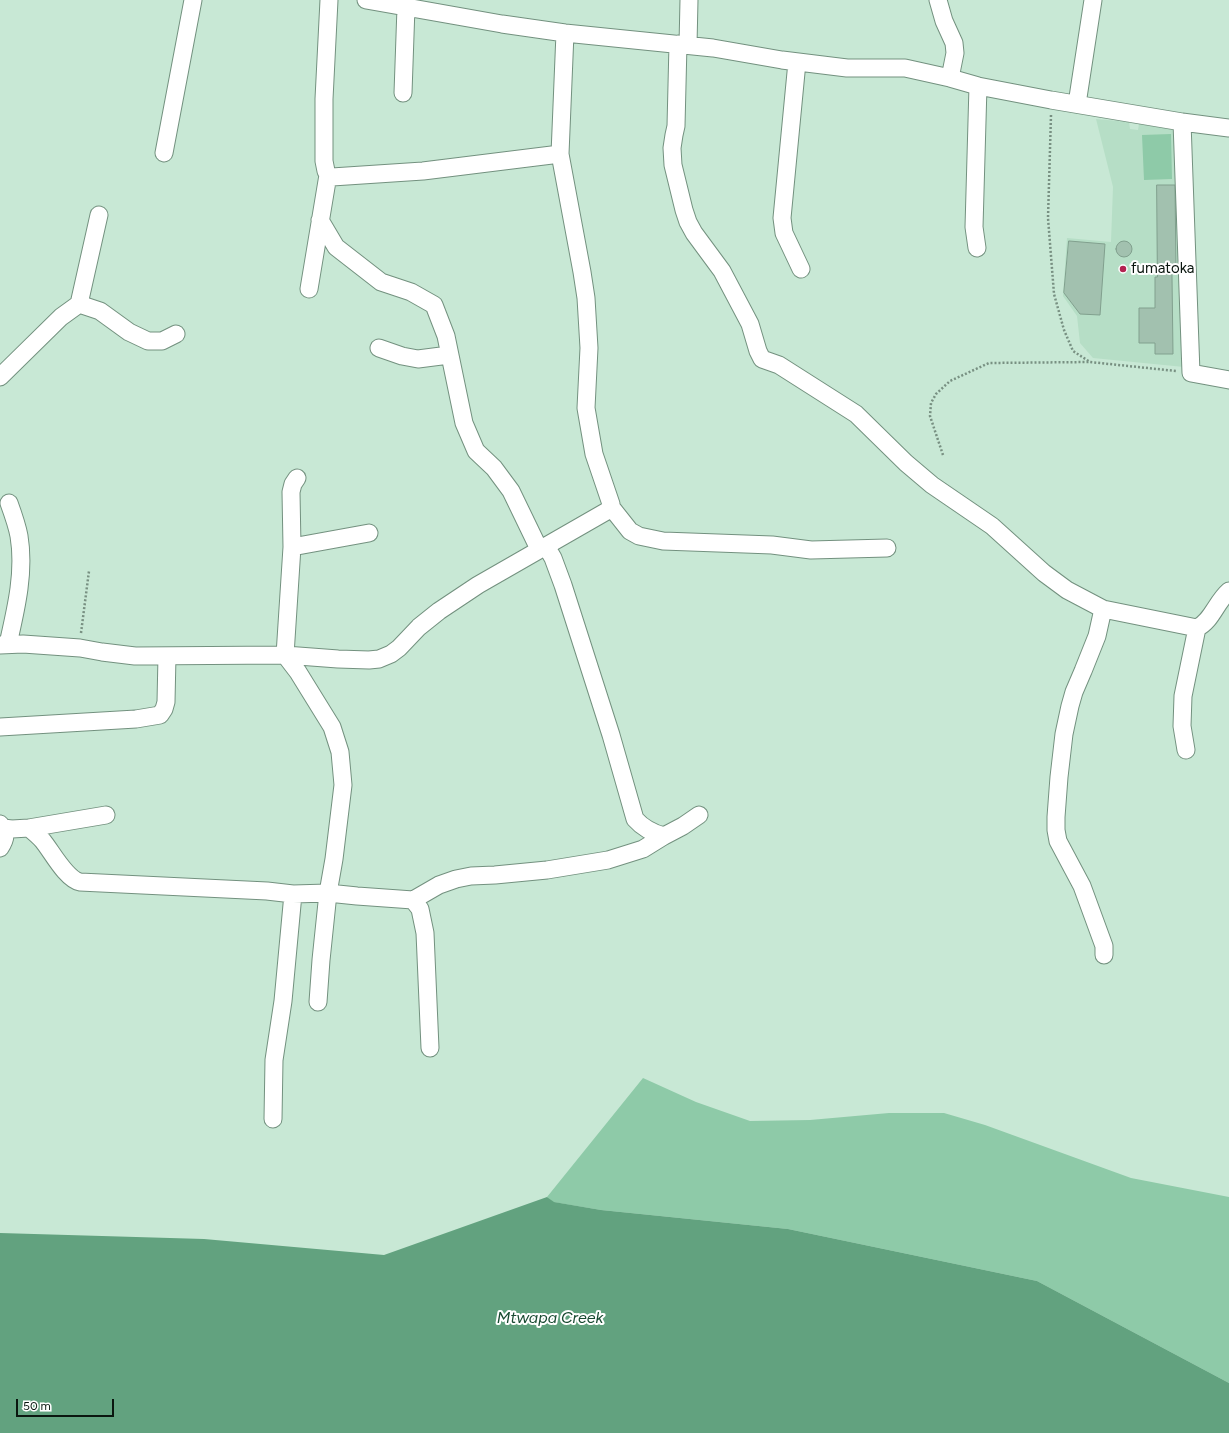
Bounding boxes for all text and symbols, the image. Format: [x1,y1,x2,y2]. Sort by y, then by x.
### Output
place label: fumatoka [1131,260,1194,278]
marker: fumatoka [1118,264,1128,274]
water label: Mtwapa Creek [497,1308,603,1328]
scale bar [18,1391,116,1417]
text: 50 m [23,1399,51,1413]

